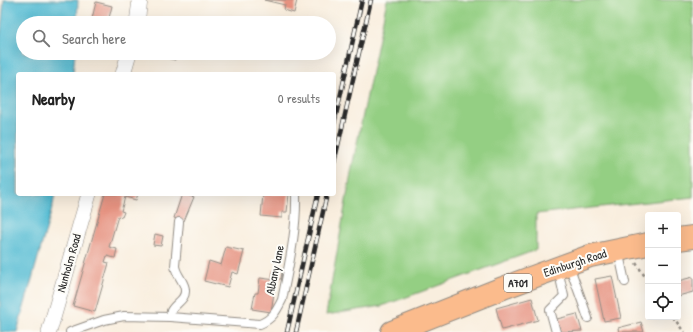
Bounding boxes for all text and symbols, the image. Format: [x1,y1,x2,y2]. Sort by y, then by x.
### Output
search box [16,16,336,60]
icon: search [30,27,52,49]
text: Search here [62,28,126,49]
text: Nearby [32,87,75,110]
text: 0 results [278,89,320,107]
map controls [645,212,681,320]
button: + [645,212,681,248]
street label: Nunholm Road [52,231,85,294]
street label: Albany lane [261,243,288,296]
street label: Edinburgh Road [541,244,609,281]
button: − [645,248,681,284]
road number: A701 [504,274,532,292]
button: locate [645,284,681,320]

